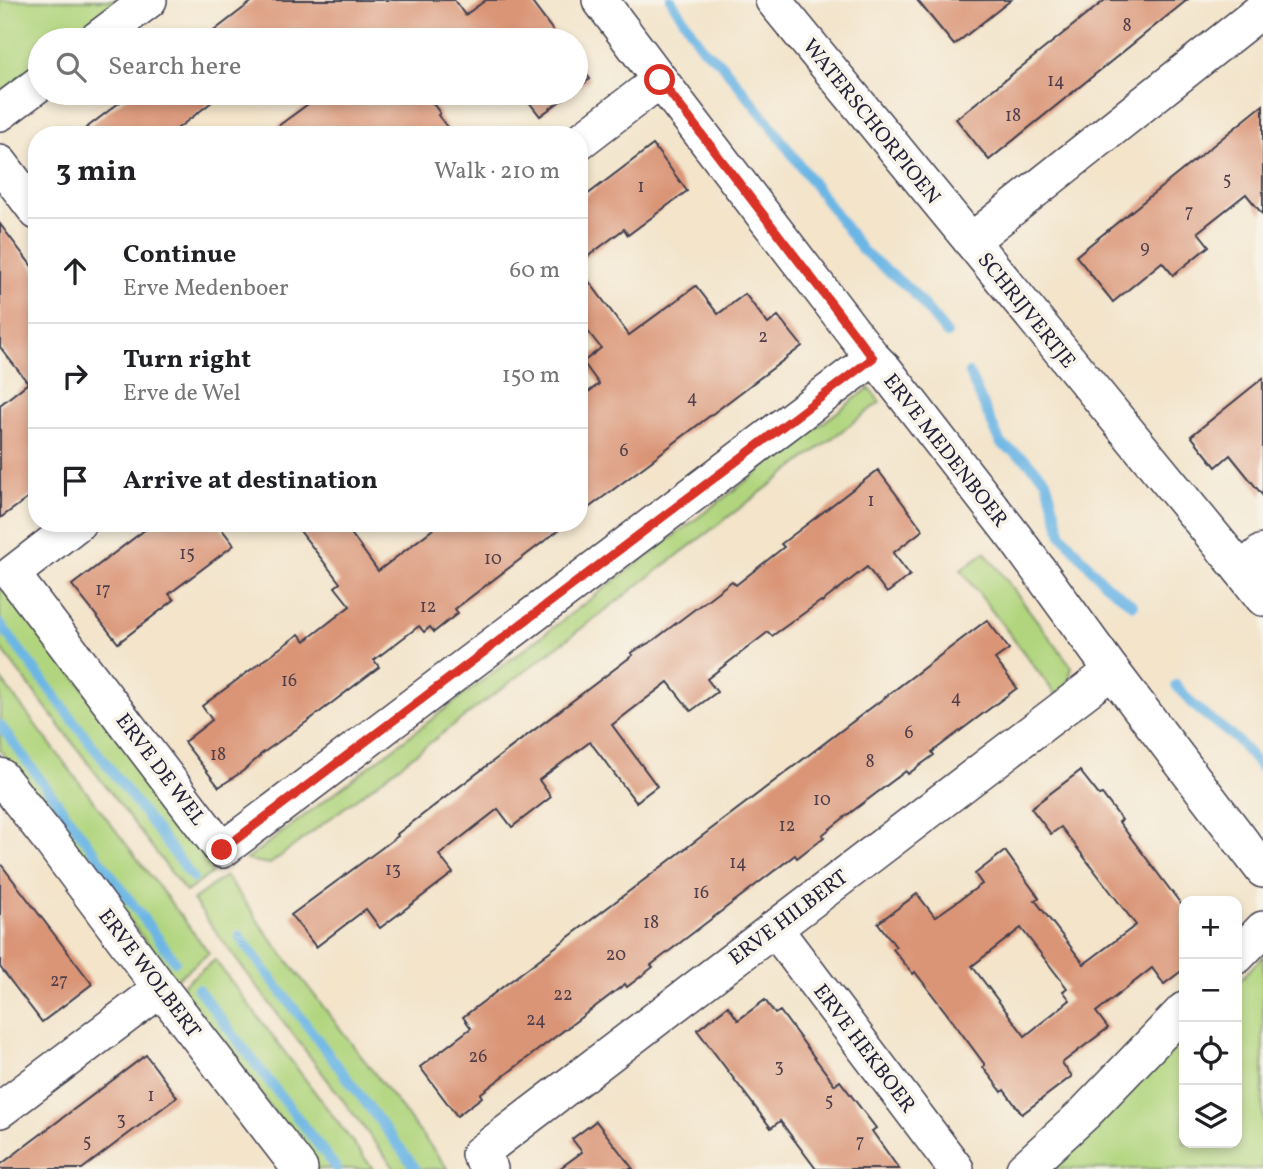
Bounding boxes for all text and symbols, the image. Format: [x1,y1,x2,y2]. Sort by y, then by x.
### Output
house number: 8 [1122,14,1132,39]
search box [28,28,588,105]
street label: WATERSCHORPIOEN [795,33,947,211]
icon: search [52,48,90,86]
text: Search here [108,49,241,85]
route start [644,64,675,95]
house number: 14 [1047,69,1065,94]
house number: 18 [1005,104,1021,129]
text: 3 min [56,151,137,193]
text: Walk · 210 m [434,156,560,188]
house number: 5 [1223,168,1231,193]
house number: 1 [638,175,644,200]
house number: 7 [1185,200,1193,225]
house number: 9 [1140,236,1150,261]
text: Continue [123,237,236,273]
street label: SCHRIJVERTJE [970,247,1082,375]
icon: ahead [56,252,94,290]
text: 60 m [510,255,560,287]
text: Erve Medenboer [123,273,289,305]
house number: 2 [758,325,768,350]
text: Turn right [123,342,251,378]
icon: right [56,357,94,395]
text: 150 m [502,360,560,392]
street label: ERVE MEDENBOER [876,368,1014,534]
text: Erve de Wel [123,378,241,410]
house number: 4 [687,386,697,411]
house number: 6 [619,439,629,464]
icon: arrive [56,462,94,500]
text: Arrive at destination [123,463,378,499]
house number: 1 [868,489,874,514]
house number: 15 [179,542,195,567]
house number: 10 [484,547,502,572]
house number: 17 [95,578,111,603]
house number: 12 [420,595,436,620]
house number: 16 [281,669,297,694]
house number: 4 [951,686,961,711]
street label: ERVE DE WEL [108,708,212,832]
house number: 6 [904,721,914,746]
house number: 18 [210,743,226,768]
house number: 8 [865,750,875,775]
house number: 10 [813,788,831,813]
house number: 12 [779,814,795,839]
route end [206,834,237,865]
house number: 14 [729,851,747,876]
house number: 13 [385,858,401,883]
street label: ERVE HILBERT [723,864,855,973]
house number: 16 [693,881,709,906]
map controls [1179,896,1242,1148]
button: + [1179,896,1242,959]
street label: ERVE WOLBERT [91,903,207,1044]
house number: 18 [643,911,659,936]
house number: 20 [606,943,626,968]
button: − [1179,959,1242,1022]
house number: 27 [50,969,68,994]
street label: ERVE HEKBOER [806,978,922,1119]
house number: 22 [553,983,573,1008]
house number: 24 [526,1008,546,1033]
button: locate [1179,1022,1242,1085]
house number: 26 [469,1045,487,1070]
house number: 3 [774,1055,784,1080]
house number: 1 [148,1084,154,1109]
button: layers [1179,1085,1242,1148]
house number: 5 [825,1089,833,1114]
house number: 3 [116,1108,126,1133]
house number: 5 [83,1130,91,1155]
house number: 7 [856,1130,864,1155]

